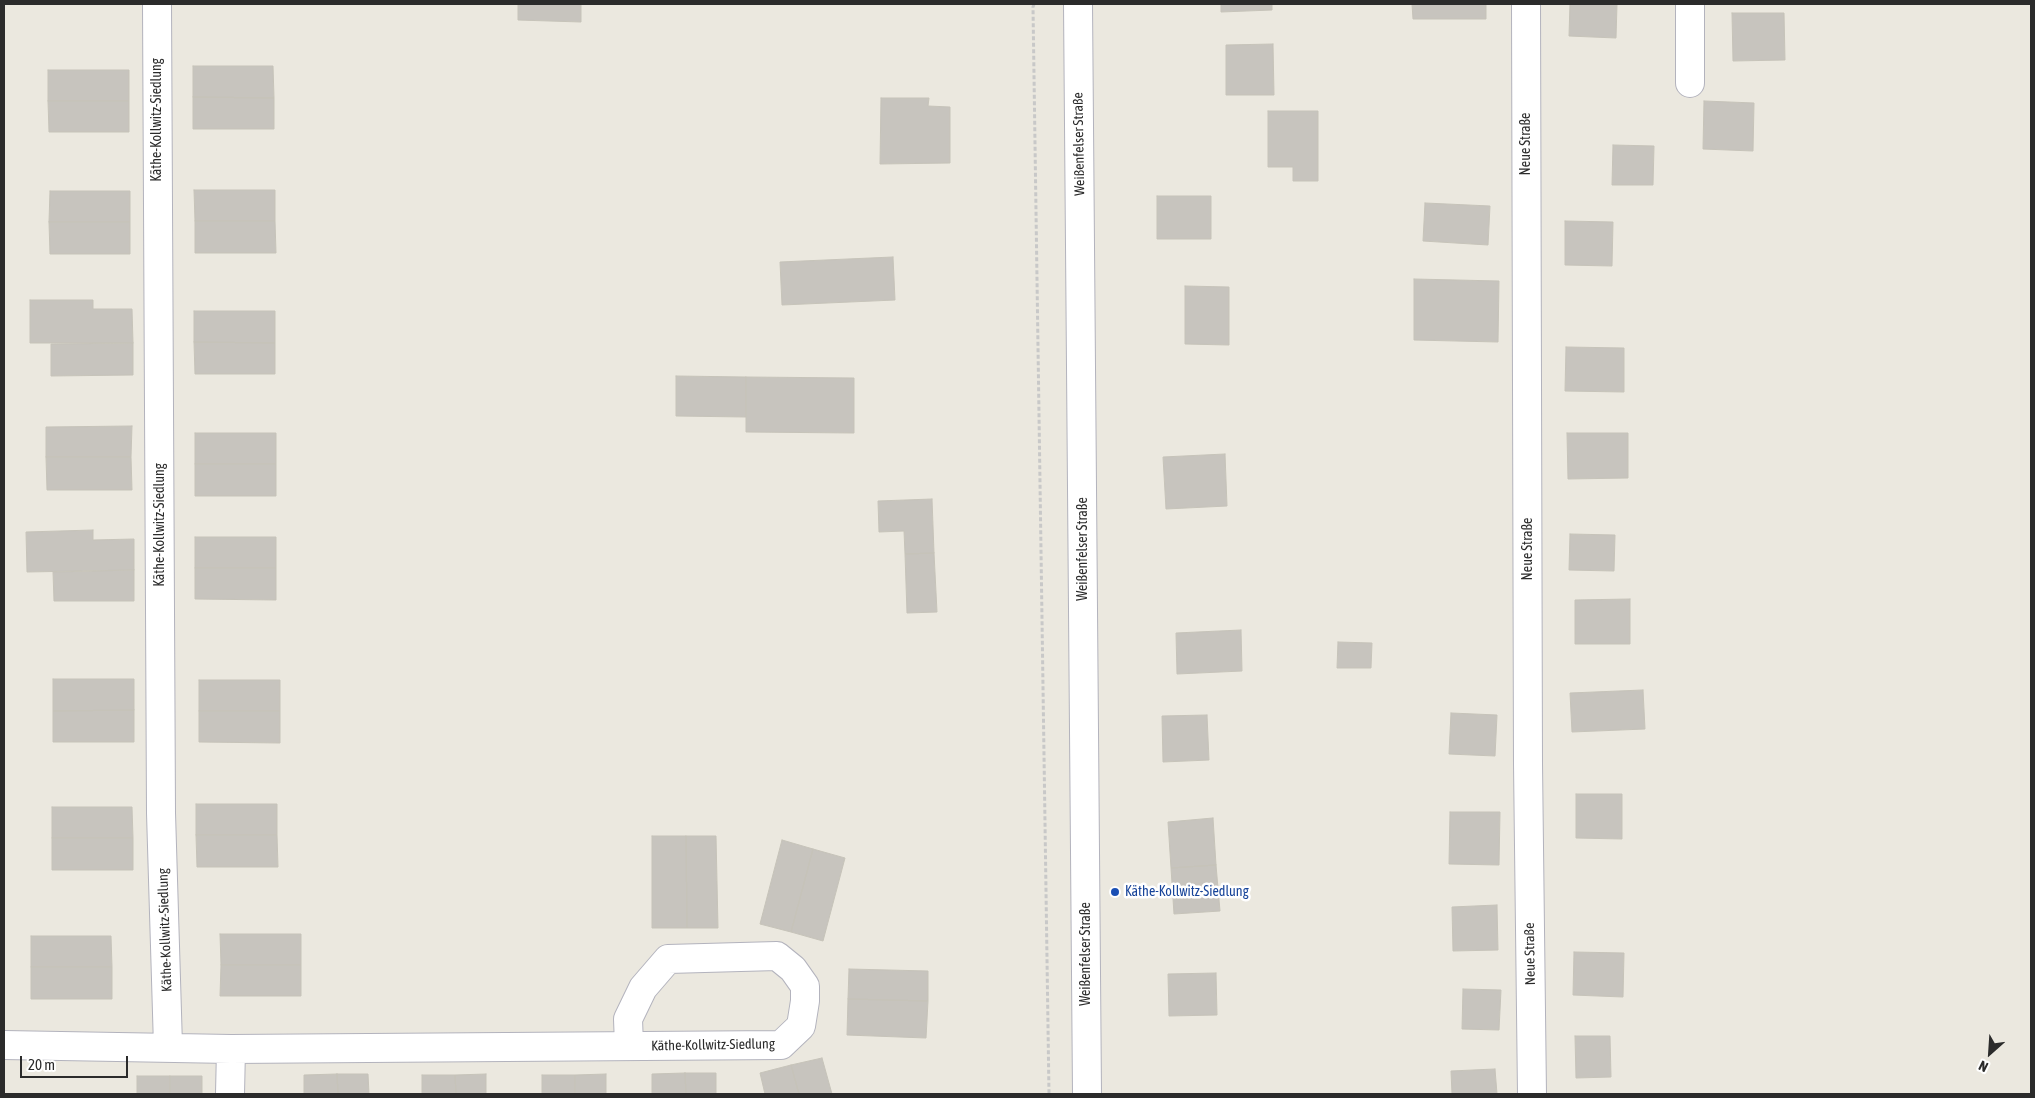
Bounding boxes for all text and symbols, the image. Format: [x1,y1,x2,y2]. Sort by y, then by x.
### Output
street label: Käthe-Kollwitz-Siedlung [149,58,165,182]
street label: Weißenfelser Straße [1070,92,1088,196]
street label: Neue Straße [1518,113,1534,175]
street label: Käthe-Kollwitz-Siedlung [152,463,168,587]
street label: Weißenfelser Straße [1075,497,1091,601]
street label: Neue Straße [1520,518,1536,580]
street label: Käthe-Kollwitz-Siedlung [154,868,176,992]
place label: Käthe-Kollwitz-Siedlung [1125,884,1249,900]
marker: Käthe-Kollwitz-Siedlung [1109,886,1121,898]
street label: Weißenfelser Straße [1078,902,1094,1006]
street label: Neue Straße [1521,922,1539,986]
north arrow [1965,1028,2015,1078]
street label: Käthe-Kollwitz-Siedlung [651,1036,775,1054]
scale bar [22,1046,130,1078]
text: 20 m [28,1056,55,1073]
text: N [1976,1057,1991,1075]

